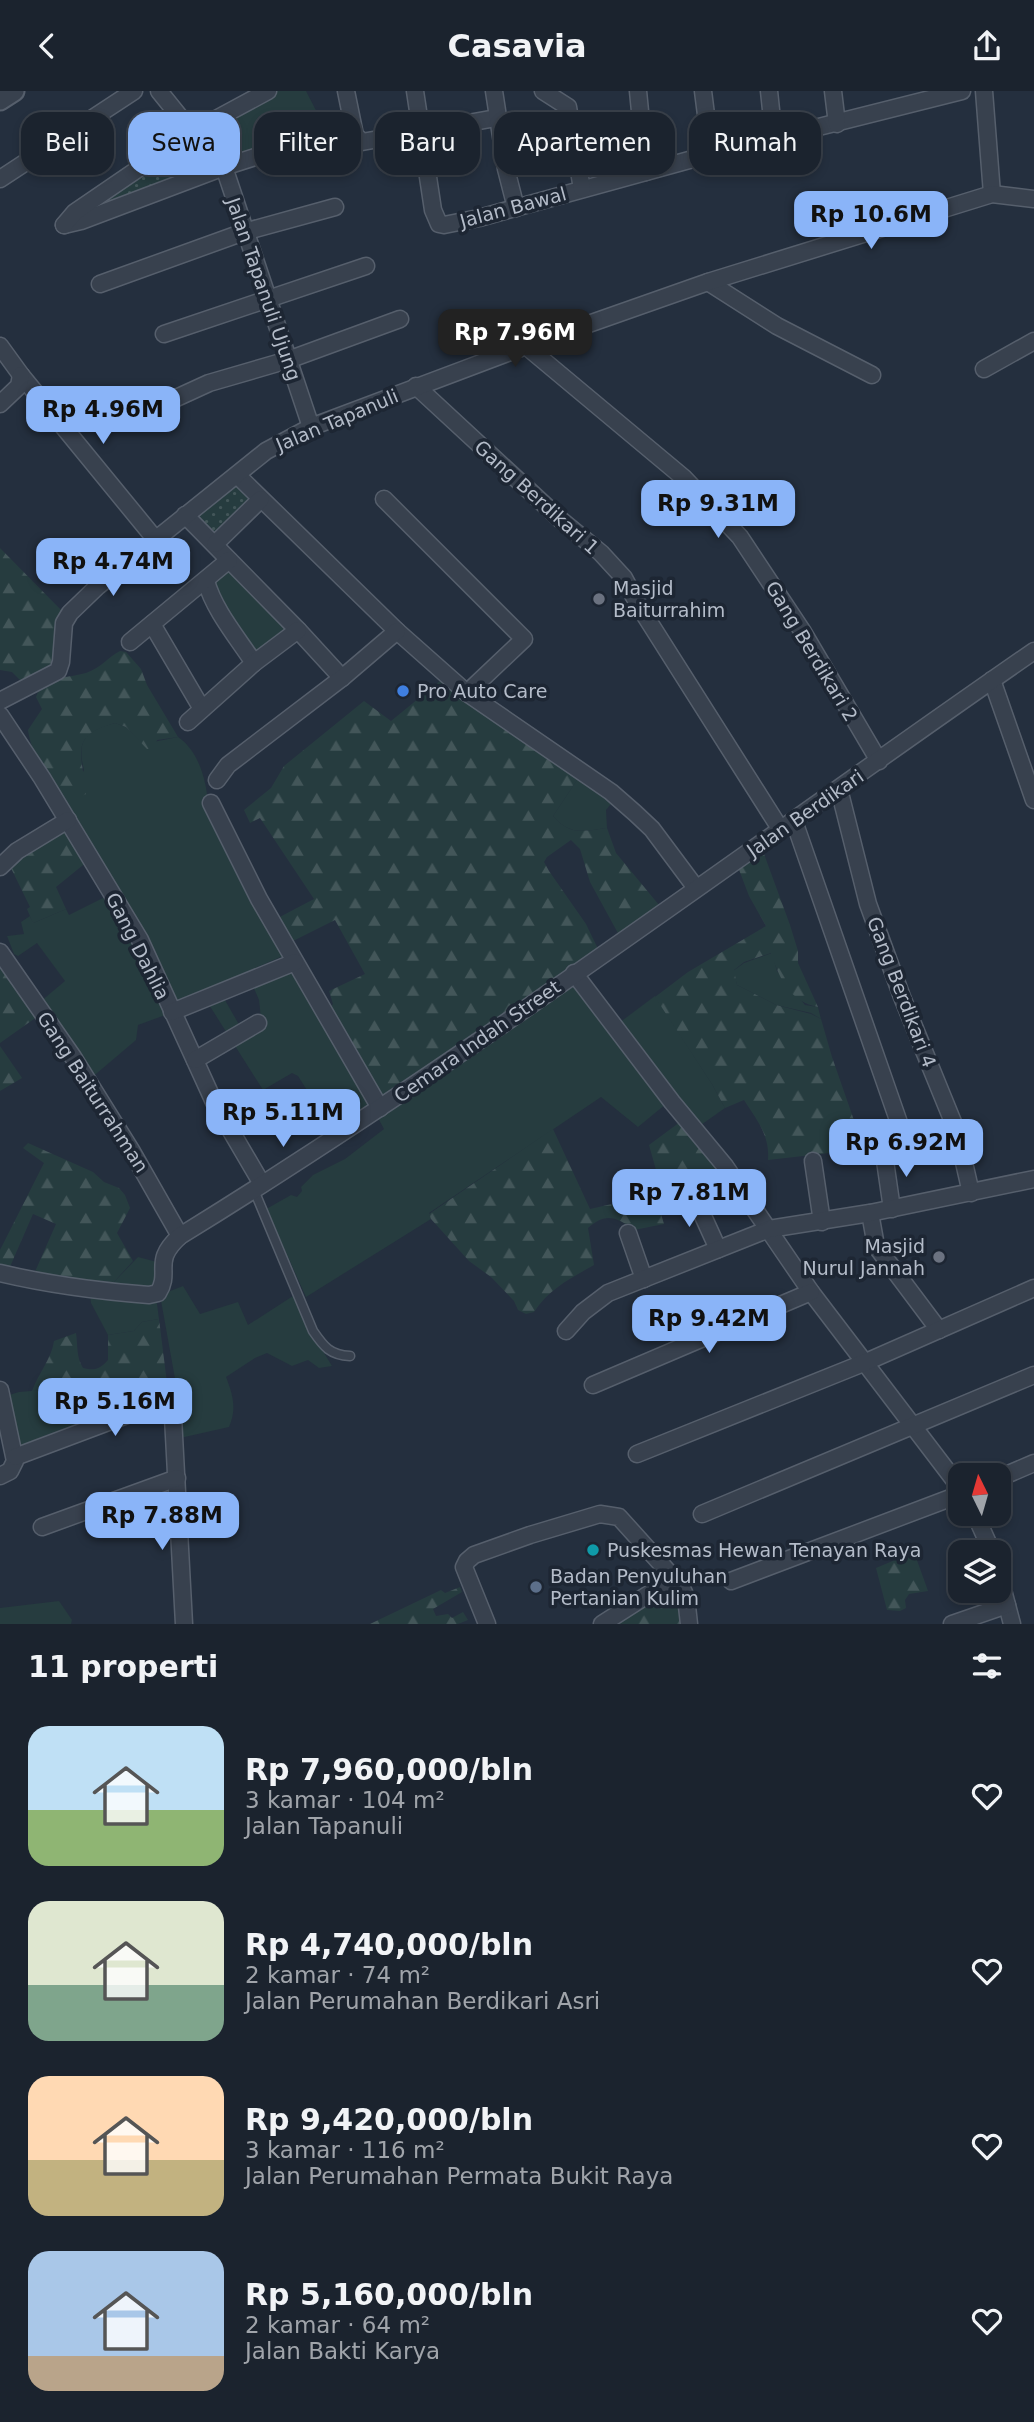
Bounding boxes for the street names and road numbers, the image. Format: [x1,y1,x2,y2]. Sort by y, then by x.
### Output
street label: Jalan Bawal [456,182,569,232]
street label: Jalan Tapanuli Ujung [222,194,306,383]
street label: Jalan Tapanuli [272,384,401,456]
street label: Gang Berdikari 1 [470,435,604,559]
street label: Gang Berdikari 2 [761,577,863,725]
street label: Jalan Berdikari [742,765,868,862]
street label: Gang Dahlia [102,889,174,1003]
street label: Gang Berdikari 4 [863,914,941,1070]
street label: Cemara Indah Street [390,975,564,1107]
street label: Gang Baiturrahman [33,1008,153,1176]

